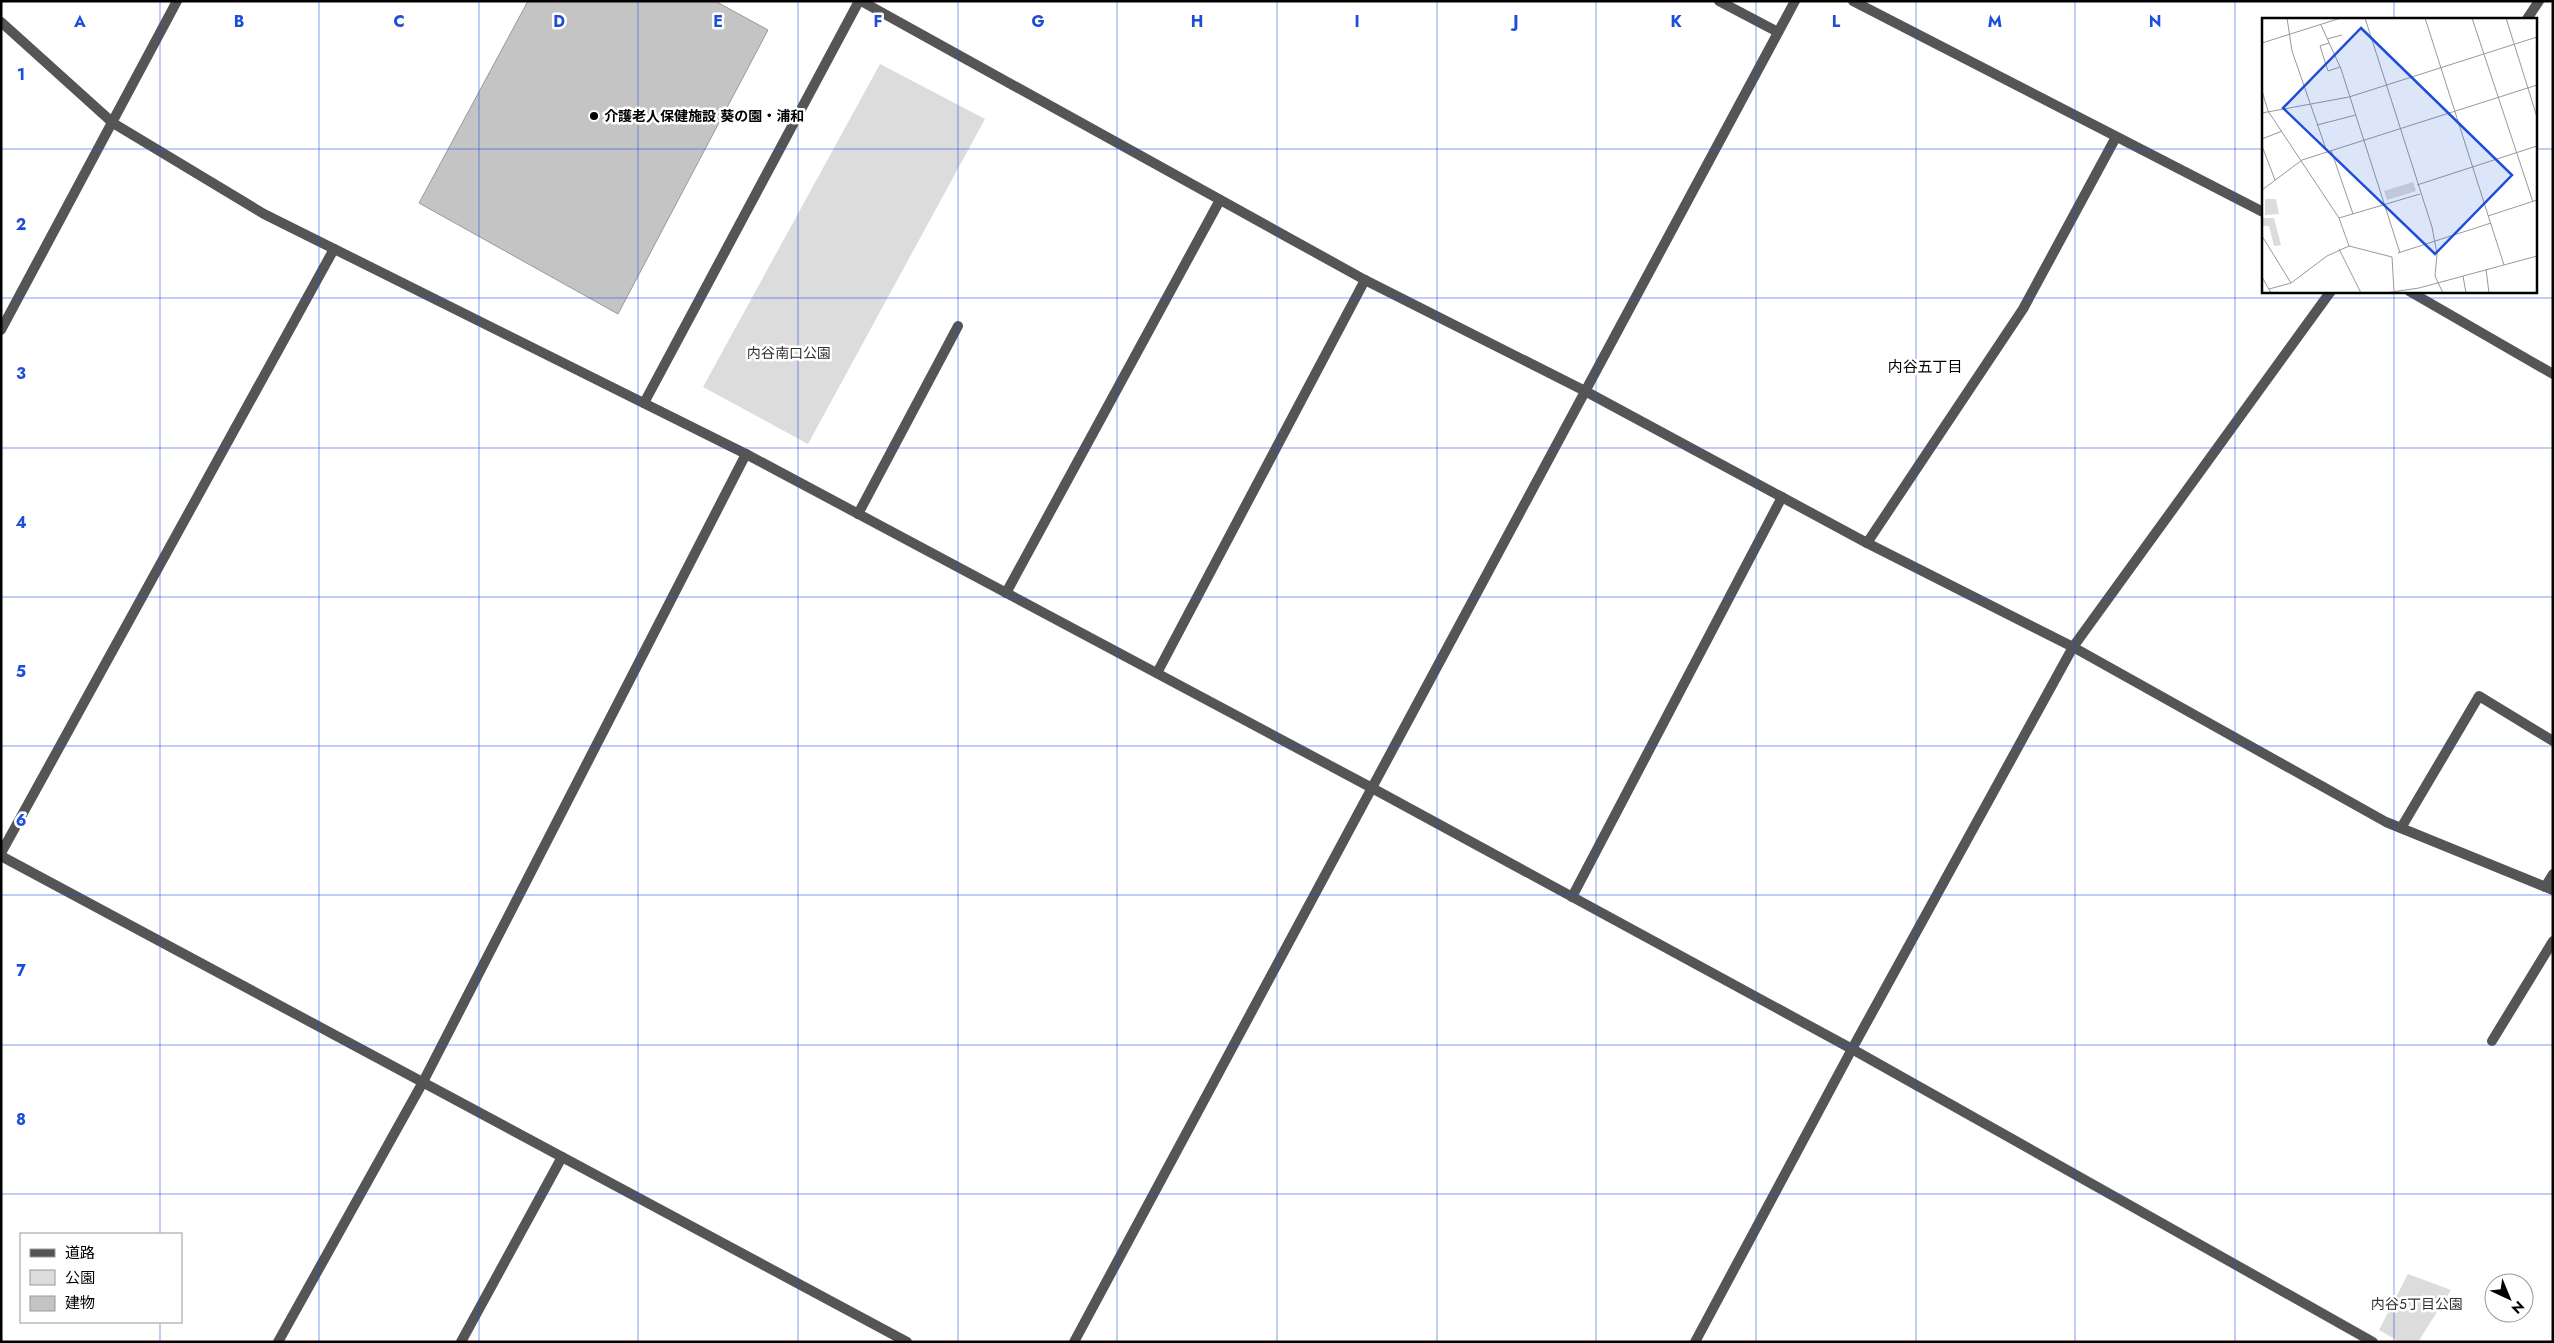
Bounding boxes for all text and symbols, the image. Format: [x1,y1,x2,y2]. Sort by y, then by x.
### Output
text: A [73,10,86,33]
text: B [234,10,244,33]
text: C [393,10,405,33]
text: D [553,10,565,33]
text: E [713,10,723,33]
text: F [874,10,882,33]
text: G [1031,10,1045,33]
text: H [1191,10,1203,33]
text: I [1354,10,1360,33]
text: J [1510,10,1519,33]
text: K [1670,10,1682,33]
text: L [1832,10,1841,33]
text: M [1988,10,2002,33]
text: N [2149,10,2161,33]
inset map [2262,18,2536,292]
text: 1 [17,63,25,86]
place label: 介護老人保健施設 葵の園・浦和 [604,106,804,126]
marker: 介護老人保健施設 葵の園・浦和 [588,110,600,122]
text: 2 [16,213,26,236]
park label: 内谷南口公園 [747,343,831,363]
district label: 内谷五丁目 [1887,356,1963,378]
text: 3 [16,362,26,385]
text: 4 [15,511,27,534]
text: 5 [16,660,26,683]
text: 6 [16,809,26,832]
text: 7 [16,959,26,982]
text: 8 [16,1108,26,1131]
legend [20,1233,182,1323]
text: 道路 [65,1242,95,1264]
text: 公園 [65,1267,95,1289]
north arrow [2484,1273,2534,1323]
text: 建物 [65,1292,95,1314]
park label: 内谷5丁目公園 [2371,1294,2463,1314]
text: N [2507,1296,2529,1318]

